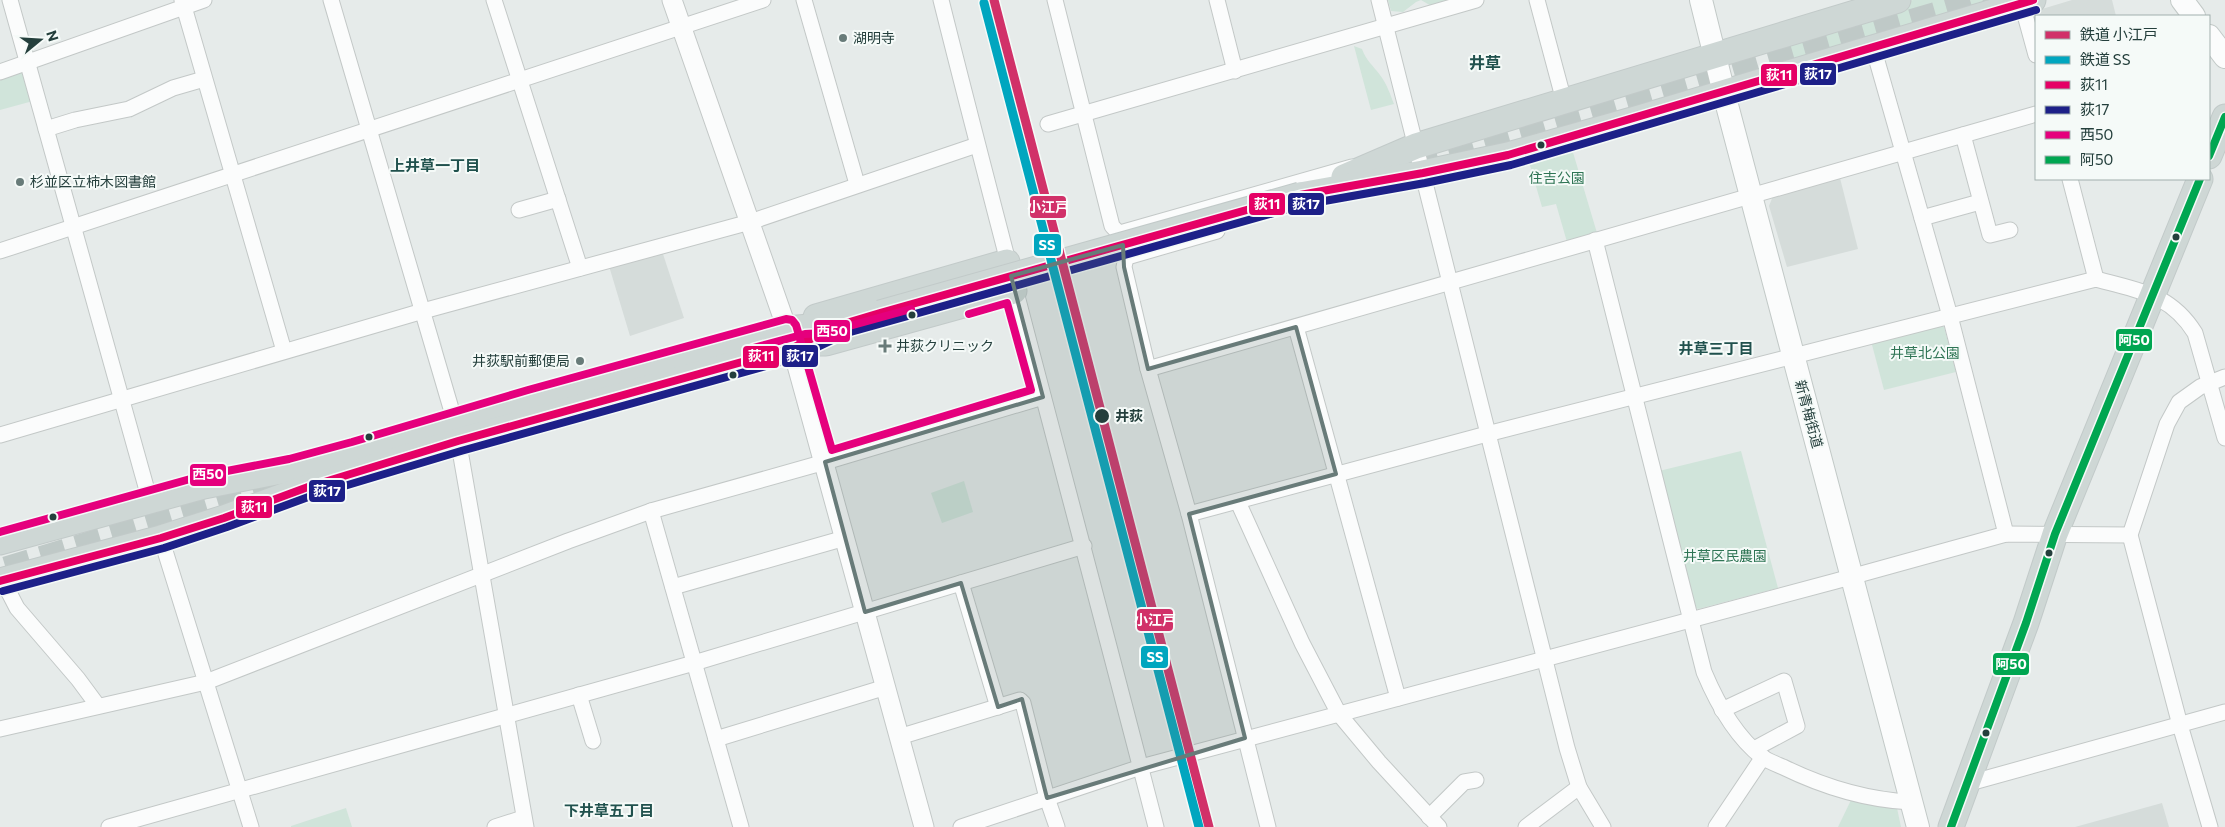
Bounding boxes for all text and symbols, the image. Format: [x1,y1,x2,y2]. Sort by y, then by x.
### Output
north arrow [15,15,65,65]
legend [2035,15,2210,180]
text: 鉄道 小江戸 [2080,25,2158,43]
text: N [43,28,63,43]
place label: 湖明寺 [853,29,895,46]
marker: 湖明寺 [837,32,849,44]
text: 鉄道 SS [2080,50,2131,68]
district label: 井草 [1469,53,1501,72]
line badge: 荻17 [1799,62,1837,86]
line badge: 荻11 [1760,63,1798,87]
text: 荻17 [1804,65,1832,82]
text: 荻11 [1766,66,1792,83]
text: 荻11 [2080,75,2108,93]
text: 荻17 [2080,100,2109,118]
text: 西50 [2080,125,2113,143]
unlabelled marker [1536,140,1546,150]
text: 阿50 [2080,150,2113,168]
district label: 上井草一丁目 [390,156,480,174]
park label: 住吉公園 [1529,169,1585,186]
place label: 杉並区立柿木図書館 [30,173,156,190]
marker: 杉並区立柿木図書館 [14,176,26,188]
line badge: 荻11 [1248,192,1286,216]
line badge: 荻17 [1287,192,1325,216]
line badge: 小江戸 [1029,195,1067,219]
text: 荻11 [1254,195,1280,212]
text: 荻17 [1292,195,1320,212]
text: 小江戸 [1027,198,1069,215]
unlabelled marker [2171,232,2181,242]
line badge: SS [1033,233,1062,257]
text: SS [1039,236,1055,253]
unlabelled marker [907,310,917,320]
line badge: 西50 [813,319,851,343]
text: 西50 [816,322,848,339]
line badge: 阿50 [2115,328,2153,352]
text: 阿50 [2118,331,2150,348]
place label: 井荻クリニック [896,337,994,354]
marker: 井荻クリニック [878,339,892,353]
district label: 井草三丁目 [1678,339,1754,357]
line badge: 荻17 [781,344,819,368]
park label: 井草北公園 [1890,344,1960,361]
line badge: 荻11 [742,345,780,369]
text: 荻11 [748,347,774,364]
text: 荻17 [786,347,814,364]
place label: 井荻駅前郵便局 [472,352,570,369]
marker: 井荻駅前郵便局 [574,355,586,367]
unlabelled marker [728,370,738,380]
street label: 新青梅街道 [1792,378,1827,450]
marker: 井荻 [1093,407,1111,425]
place label: 井荻 [1115,407,1143,424]
unlabelled marker [364,432,374,442]
line badge: 西50 [189,463,227,487]
text: 西50 [192,465,224,482]
line badge: 荻17 [308,479,346,503]
text: 荻17 [313,482,341,499]
line badge: 荻11 [235,495,273,519]
text: 荻11 [241,498,267,515]
unlabelled marker [48,512,58,522]
park label: 井草区民農園 [1683,547,1767,564]
unlabelled marker [2044,548,2054,558]
line badge: 小江戸 [1136,608,1174,632]
text: 小江戸 [1134,611,1176,628]
line badge: SS [1140,645,1169,669]
text: SS [1147,648,1163,665]
line badge: 阿50 [1992,652,2030,676]
text: 阿50 [1995,655,2027,672]
unlabelled marker [1981,728,1991,738]
district label: 下井草五丁目 [564,801,654,819]

